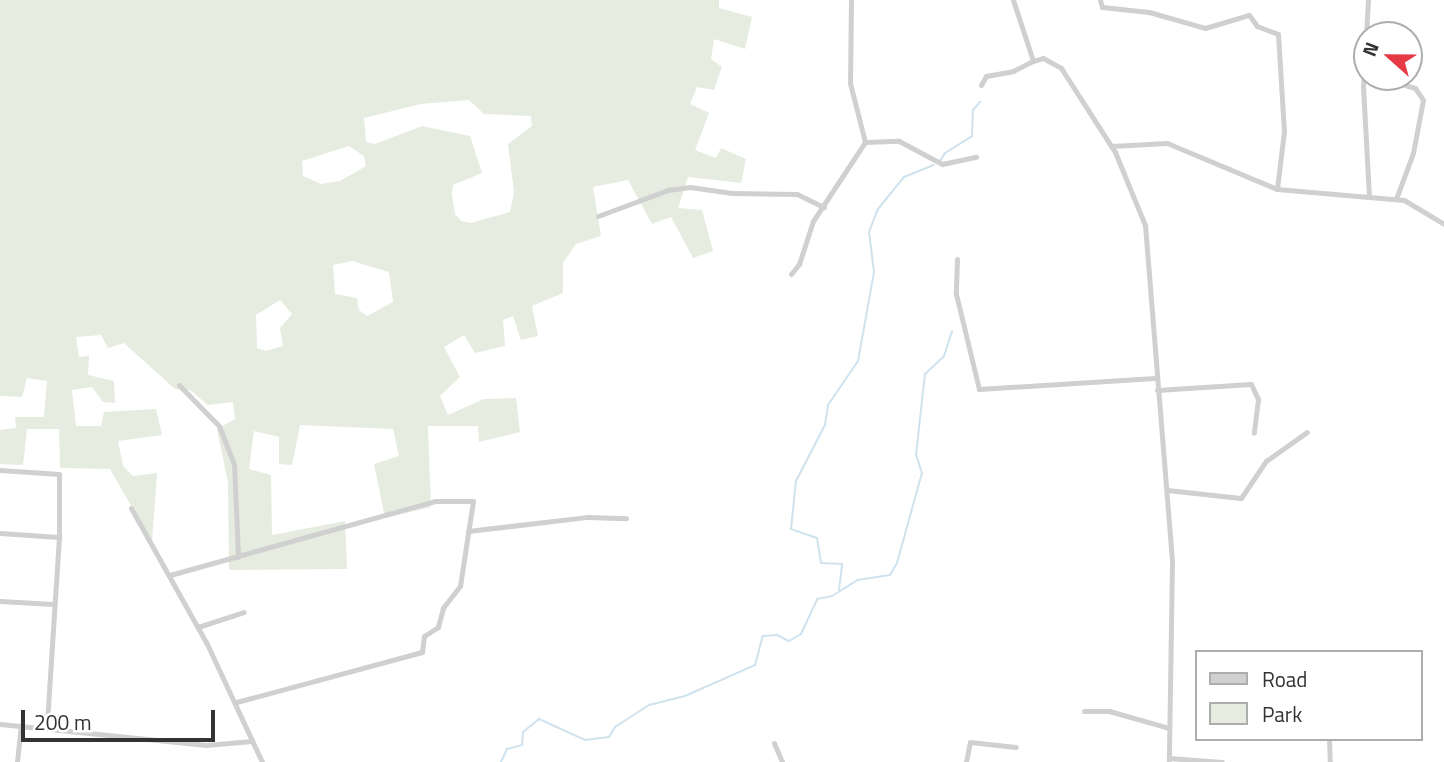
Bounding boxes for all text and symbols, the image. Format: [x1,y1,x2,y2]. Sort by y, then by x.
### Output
north arrow [1353,21,1423,91]
text: N [1354,38,1386,60]
legend [1196,650,1423,741]
text: Road [1262,663,1307,695]
scale bar [24,696,219,740]
text: Park [1262,698,1302,730]
text: 200 m [34,706,91,738]

